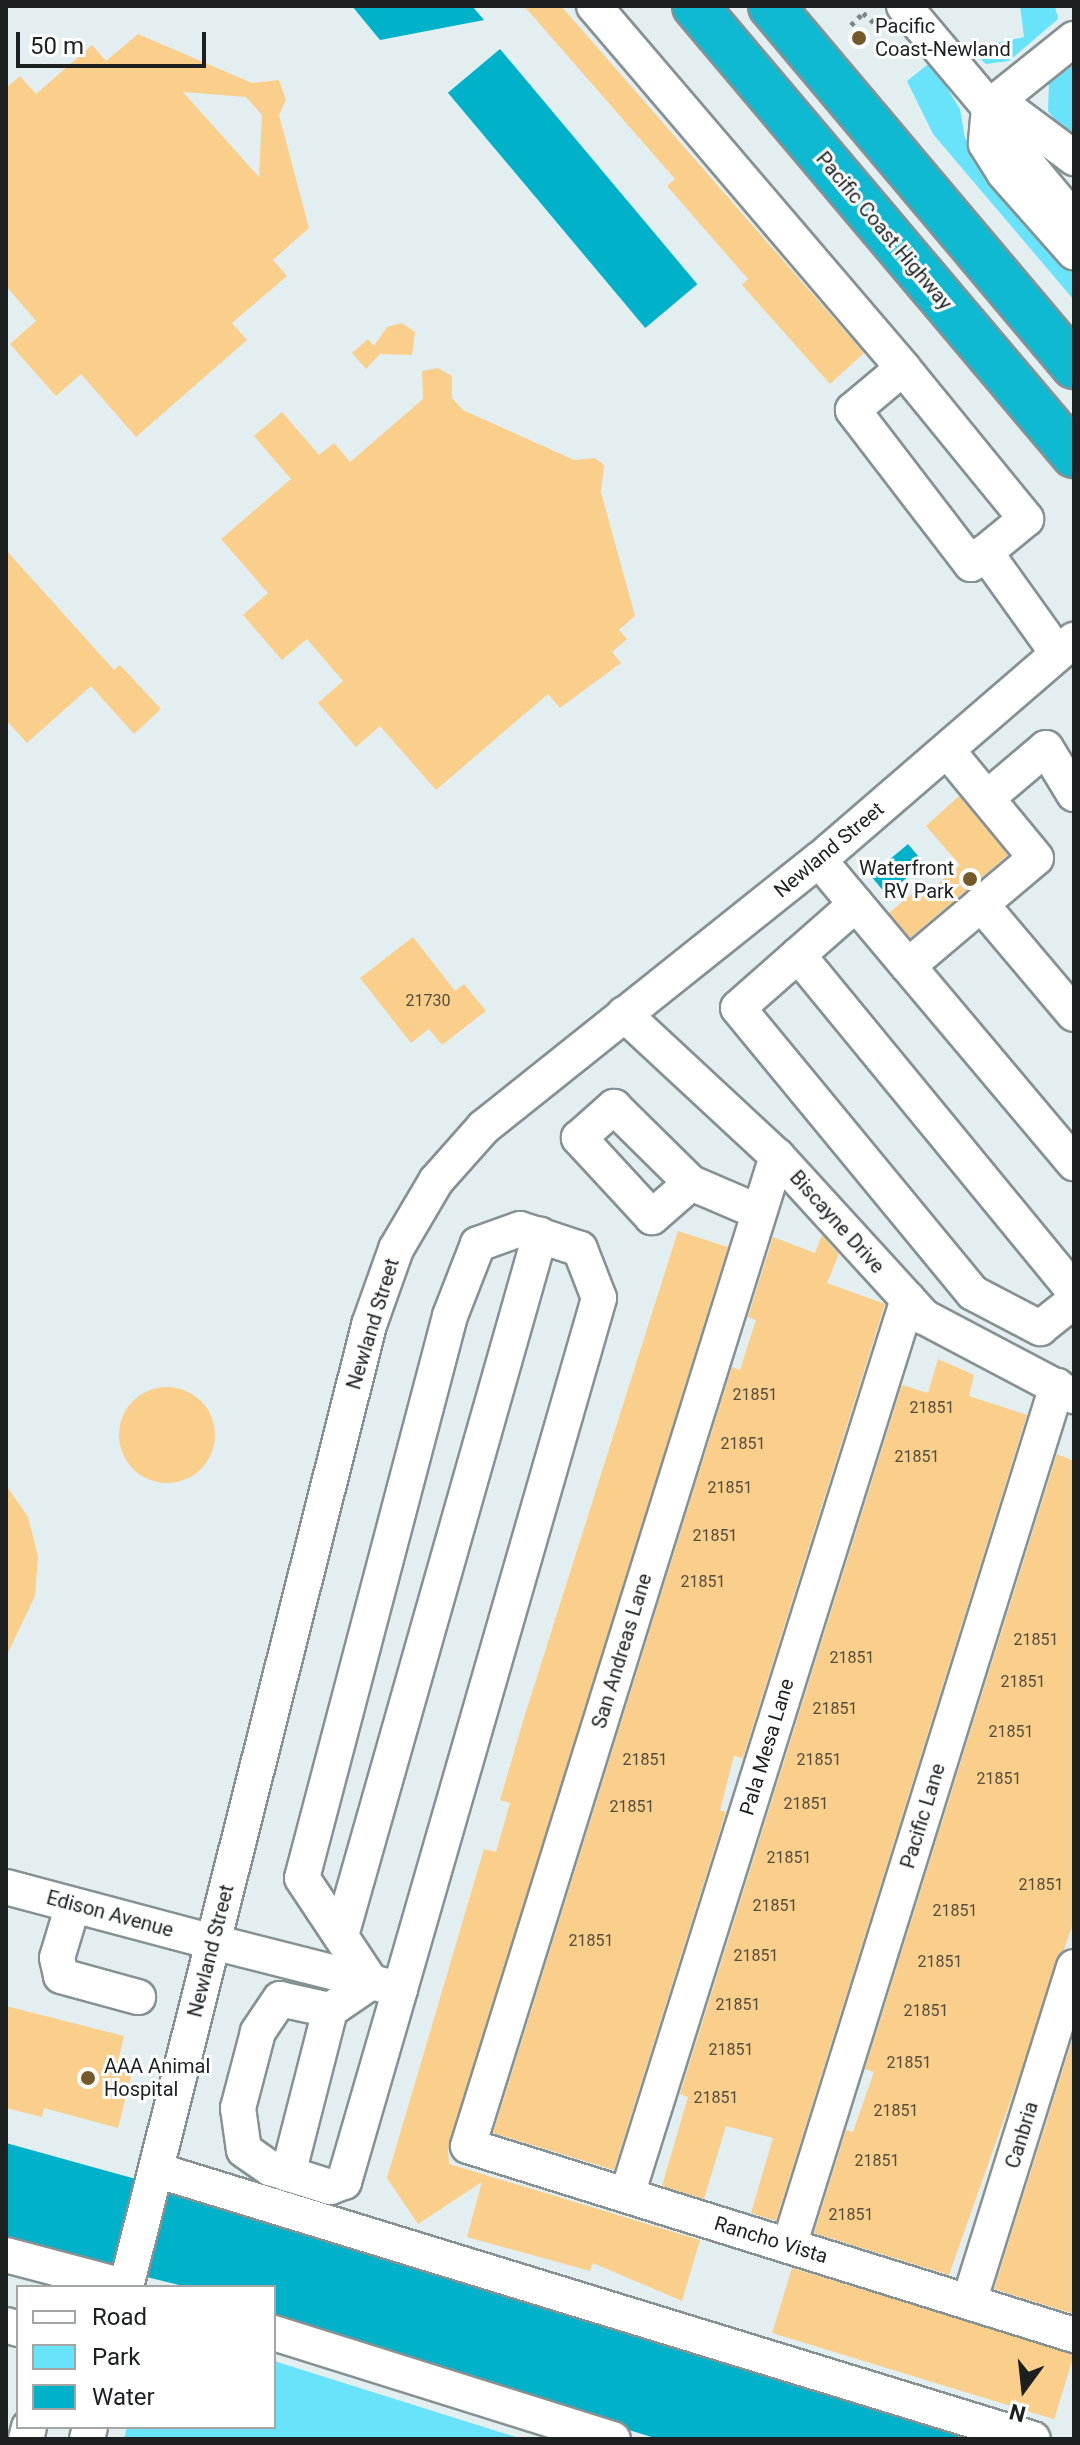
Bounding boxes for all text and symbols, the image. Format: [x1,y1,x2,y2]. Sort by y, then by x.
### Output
place label: Pacific Coast-Newland [875,14,1011,61]
scale bar [20,16,210,66]
marker: Pacific Coast-Newland [850,29,868,47]
text: 50 m [30,32,84,60]
street label: Pacific Coast Highway [811,147,957,315]
street label: Newland Street [769,797,889,903]
place label: Waterfront RV Park [859,856,954,903]
marker: Waterfront RV Park [961,870,979,888]
house number: 21730 [406,991,450,1011]
street label: Biscayne Drive [785,1166,889,1278]
street label: Newland Street [342,1256,404,1392]
house number: 21851 [733,1385,777,1405]
house number: 21851 [910,1398,954,1418]
house number: 21851 [721,1434,765,1454]
house number: 21851 [895,1447,939,1467]
house number: 21851 [708,1478,752,1498]
house number: 21851 [693,1526,737,1546]
street label: San Andreas Lane [587,1571,657,1731]
house number: 21851 [681,1572,725,1592]
house number: 21851 [1014,1630,1058,1650]
house number: 21851 [830,1648,874,1668]
house number: 21851 [1001,1672,1045,1692]
street label: Pala Mesa Lane [735,1676,799,1818]
house number: 21851 [813,1699,857,1719]
house number: 21851 [989,1722,1033,1742]
house number: 21851 [623,1750,667,1770]
house number: 21851 [797,1750,841,1770]
street label: Pacific Lane [896,1761,950,1871]
house number: 21851 [977,1769,1021,1789]
house number: 21851 [784,1794,828,1814]
house number: 21851 [610,1797,654,1817]
house number: 21851 [767,1848,811,1868]
house number: 21851 [1019,1875,1063,1895]
street label: Newland Street [183,1882,239,2020]
street label: Edison Avenue [44,1886,176,1942]
house number: 21851 [753,1896,797,1916]
house number: 21851 [933,1901,977,1921]
house number: 21851 [569,1931,613,1951]
house number: 21851 [734,1946,778,1966]
house number: 21851 [918,1952,962,1972]
house number: 21851 [716,1995,760,2015]
house number: 21851 [904,2001,948,2021]
house number: 21851 [709,2040,753,2060]
house number: 21851 [887,2053,931,2073]
place label: AAA Animal Hospital [104,2054,210,2101]
marker: AAA Animal Hospital [79,2069,97,2087]
house number: 21851 [694,2088,738,2108]
street label: Canbria [1000,2099,1044,2171]
house number: 21851 [874,2101,918,2121]
house number: 21851 [855,2151,899,2171]
house number: 21851 [829,2205,873,2225]
street label: Rancho Vista [711,2211,831,2269]
legend [16,2285,276,2429]
text: Road [92,2303,147,2331]
text: Park [92,2343,140,2371]
north arrow [984,2349,1064,2429]
text: Water [92,2383,155,2411]
text: N [1007,2399,1028,2427]

